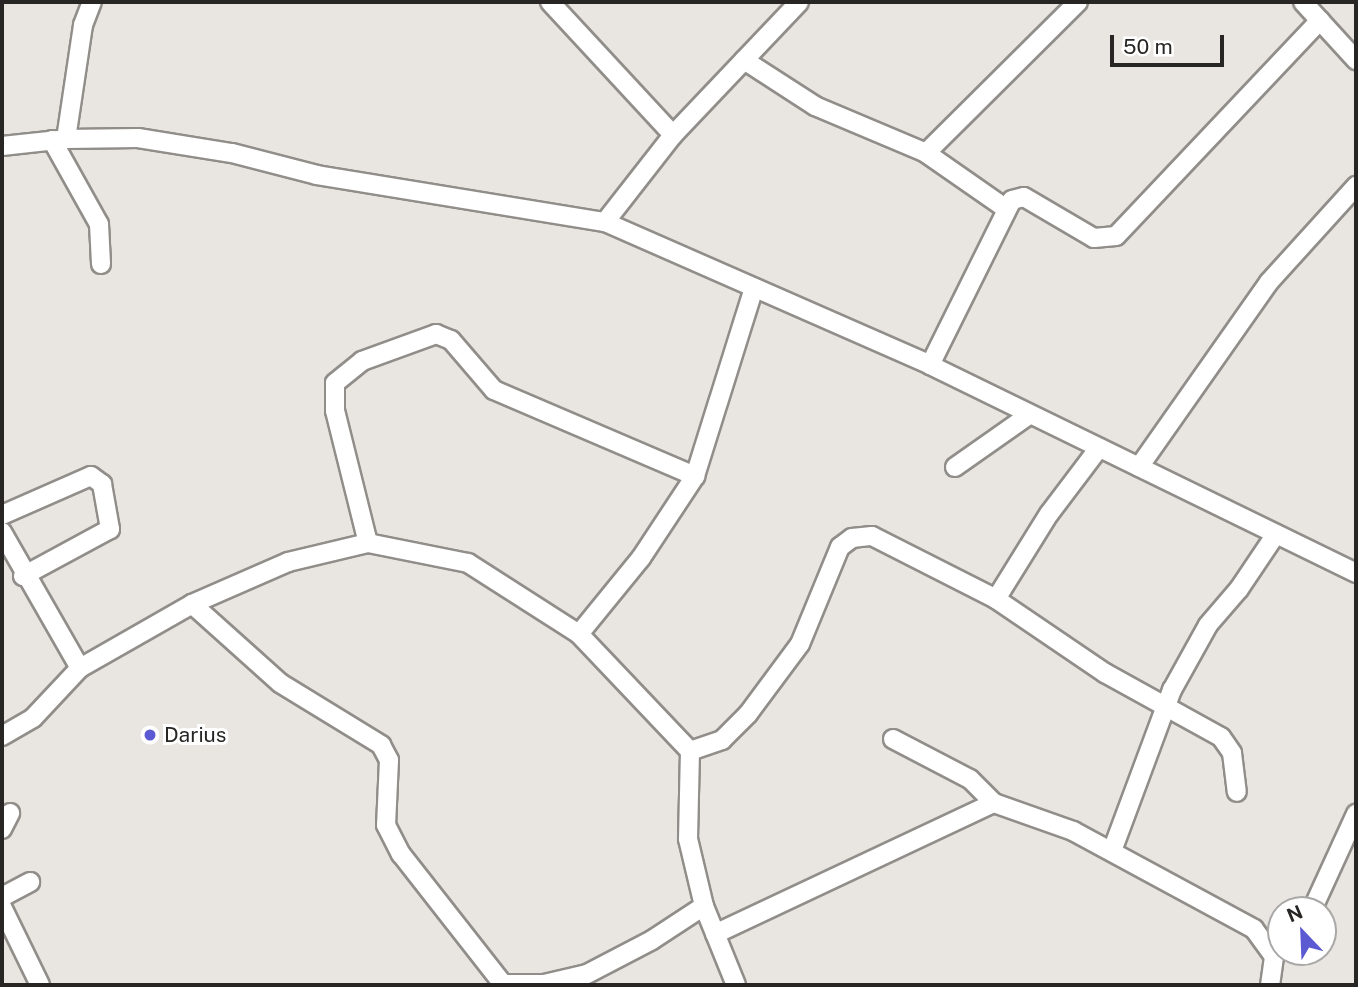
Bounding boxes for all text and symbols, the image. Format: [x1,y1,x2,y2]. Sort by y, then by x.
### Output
scale bar [1113,21,1227,65]
text: 50 m [1123,34,1173,59]
place label: Darius [164,722,226,748]
marker: Darius [142,727,158,743]
north arrow [1267,896,1337,966]
text: N [1283,900,1306,927]

